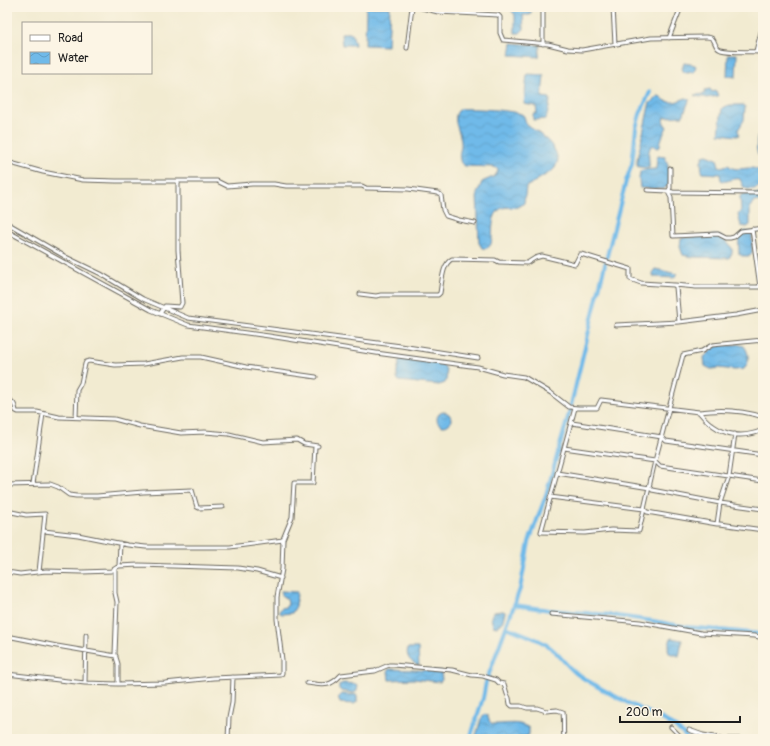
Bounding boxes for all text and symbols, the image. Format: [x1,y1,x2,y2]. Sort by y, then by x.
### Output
legend [22,22,152,74]
text: Road [58,31,83,46]
text: Water [58,51,89,66]
scale bar [620,698,740,724]
text: 200 m [626,705,663,720]

